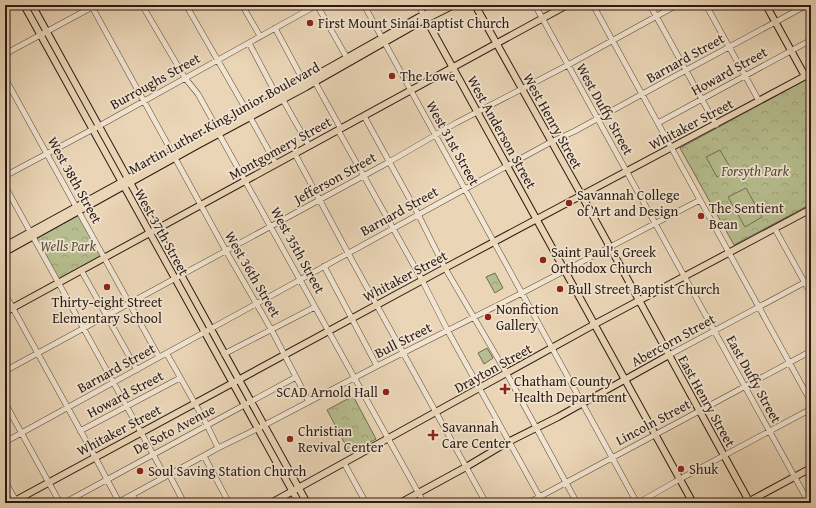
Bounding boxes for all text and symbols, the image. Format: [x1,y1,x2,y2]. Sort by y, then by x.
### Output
place label: First Mount Sinai Baptist Church [318,13,510,33]
marker: First Mount Sinai Baptist Church [305,18,315,28]
street label: Barnard Street [642,28,728,88]
street label: Howard Street [687,42,771,100]
street label: Burroughs Street [106,48,204,114]
street label: Martin Luther King Junior Boulevard [125,57,324,179]
street label: West Duffy Street [572,60,639,159]
place label: The Lowe [400,66,456,86]
street label: West Henry Street [518,70,588,172]
marker: The Lowe [387,71,397,81]
street label: West Anderson Street [463,72,541,192]
street label: Whitaker Street [645,93,737,155]
street label: West 31st Street [421,97,485,189]
street label: Montgomery Street [225,111,335,185]
street label: West 38th Street [43,133,107,227]
street label: Jefferson Street [288,147,380,210]
park label: Forsyth Park [720,161,789,181]
street label: Barnard Street [356,181,442,241]
street label: West 37th Street [130,185,194,279]
place label: Savannah College of Art and Design [577,185,680,221]
marker: Savannah College of Art and Design [564,198,574,208]
place label: The Sentient Bean [709,198,784,234]
street label: West 35th Street [266,203,330,297]
marker: The Sentient Bean [696,211,706,221]
street label: West 36th Street [220,227,286,321]
park label: Wells Park [40,236,96,256]
place label: Saint Paul's Greek Orthodox Church [551,242,657,278]
street label: Whitaker Street [359,245,451,307]
marker: Saint Paul's Greek Orthodox Church [538,255,548,265]
place label: Bull Street Baptist Church [568,279,720,299]
marker: Thirty-eight Street Elementary School [102,282,112,292]
marker: Bull Street Baptist Church [555,284,565,294]
place label: Thirty-eight Street Elementary School [52,292,163,328]
place label: Nonfiction Gallery [496,299,559,335]
street label: Abercorn Street [627,309,719,371]
marker: Nonfiction Gallery [483,312,493,322]
street label: Bull Street [371,317,435,363]
street label: East Duffy Street [722,331,786,427]
street label: Barnard Street [73,338,159,398]
street label: Drayton Street [450,338,536,398]
street label: East Henry Street [673,351,741,451]
street label: Howard Street [83,365,167,423]
place label: Chatham County Health Department [514,371,627,407]
place label: SCAD Arnold Hall [276,382,378,402]
marker: Chatham County Health Department [499,383,511,395]
marker: SCAD Arnold Hall [381,387,391,397]
street label: Lincoln Street [612,394,694,450]
street label: Whitaker Street [73,399,165,461]
street label: De Soto Avenue [129,399,219,459]
place label: Savannah Care Center [442,417,511,453]
place label: Christian Revival Center [298,421,383,457]
marker: Savannah Care Center [427,429,439,441]
marker: Christian Revival Center [285,434,295,444]
place label: Shuk [689,459,719,479]
place label: Soul Saving Station Church [148,461,307,481]
marker: Shuk [676,464,686,474]
marker: Soul Saving Station Church [135,466,145,476]

